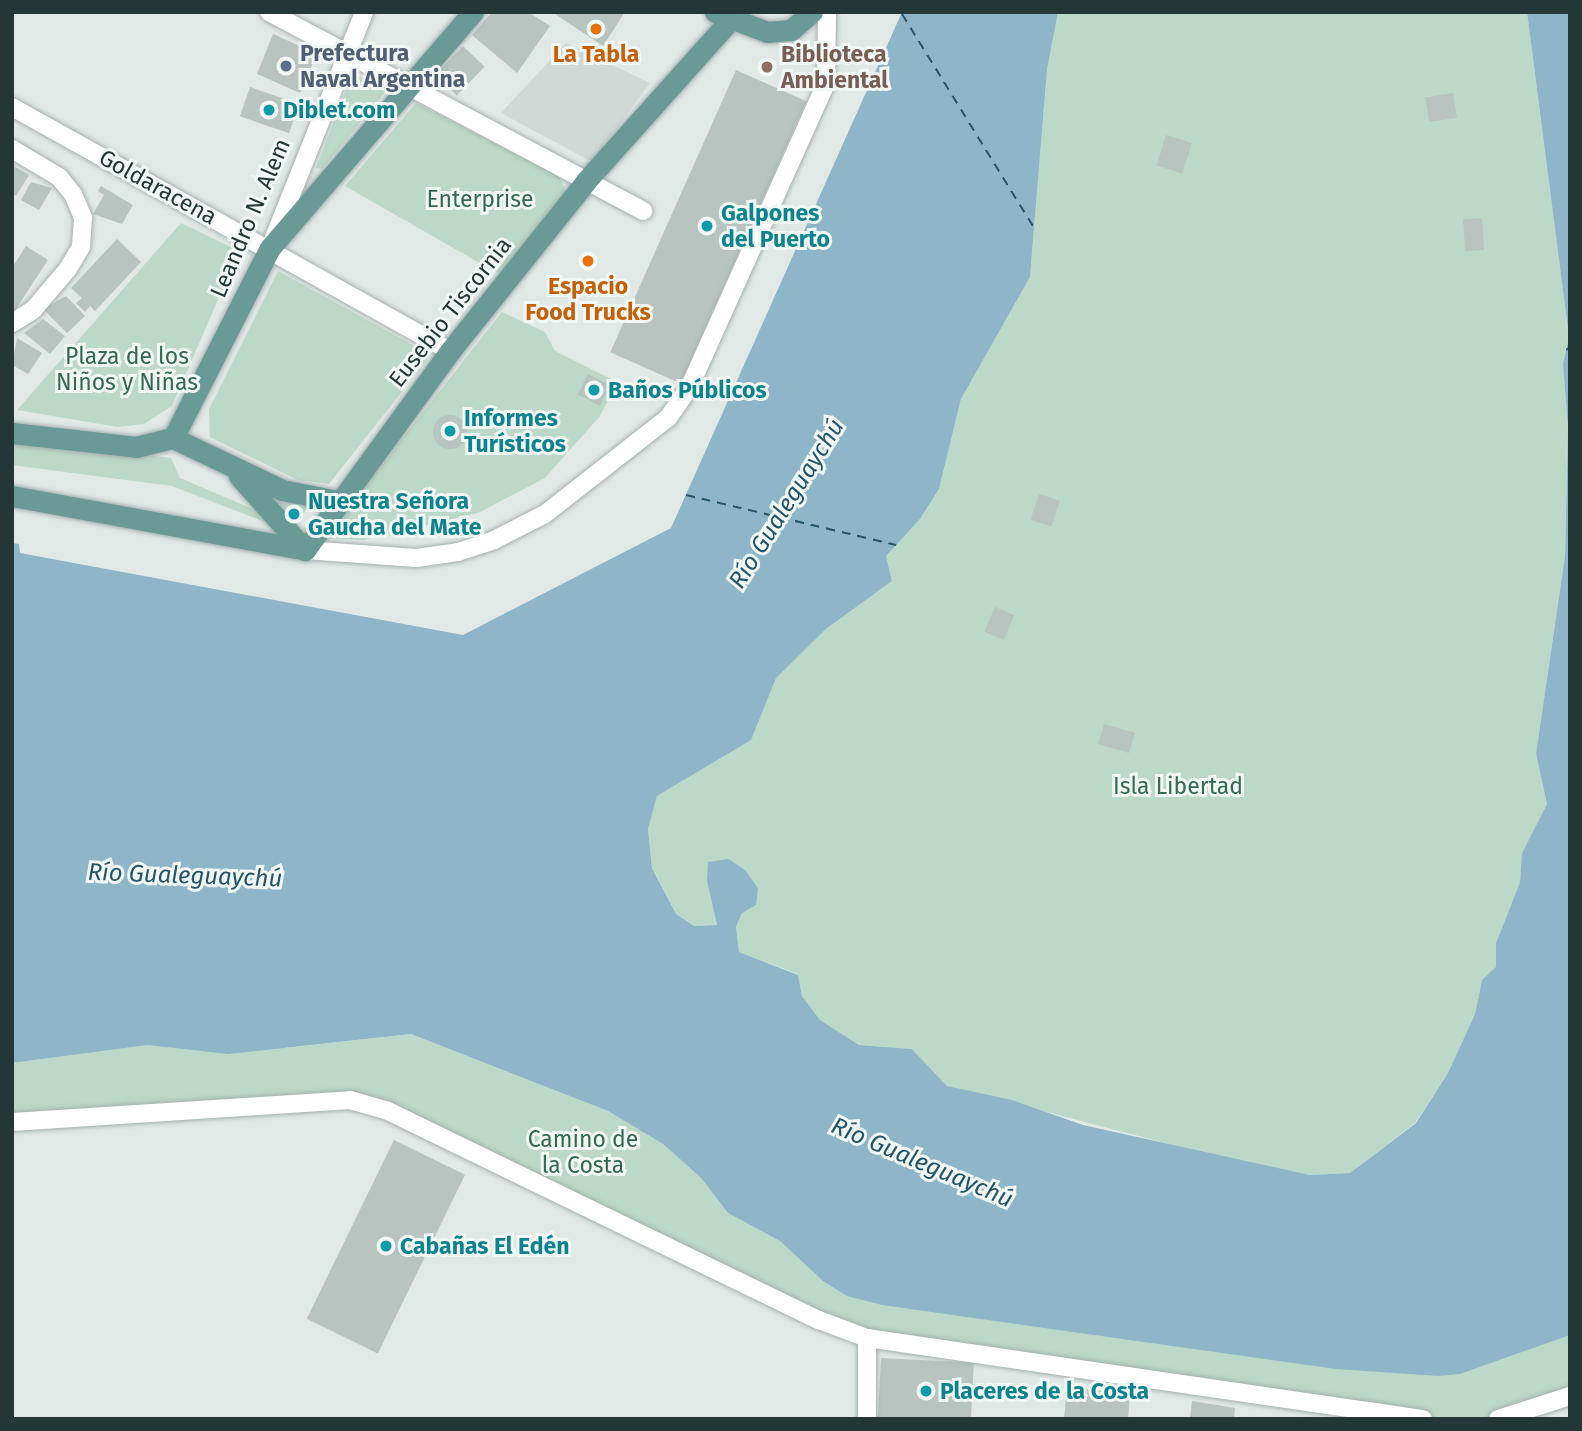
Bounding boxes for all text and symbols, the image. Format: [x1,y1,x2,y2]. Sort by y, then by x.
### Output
marker: La Tabla [588,21,604,37]
place label: Prefectura Naval Argentina [300,39,465,93]
place label: La Tabla [553,40,639,68]
place label: Biblioteca Ambiental [781,40,888,94]
marker: Prefectura Naval Argentina [278,58,294,74]
marker: Biblioteca Ambiental [759,59,775,75]
place label: Diblet.com [283,96,395,124]
marker: Diblet.com [261,102,277,118]
street label: Leandro N. Alem [204,134,296,302]
street label: Goldaracena [94,143,222,231]
park label: Enterprise [426,185,534,213]
place label: Galpones del Puerto [721,199,830,253]
marker: Galpones del Puerto [699,218,715,234]
street label: Eusebio Tiscornia [383,232,517,392]
marker: Espacio Food Trucks [580,253,596,269]
place label: Espacio Food Trucks [525,272,651,326]
park label: Plaza de los Niños y Niñas [56,342,198,396]
place label: Baños Públicos [608,376,767,404]
marker: Baños Públicos [586,382,602,398]
place label: Informes Turísticos [464,404,566,458]
water label: Río Gualeguaychú [723,414,851,594]
marker: Informes Turísticos [442,423,458,439]
place label: Nuestra Señora Gaucha del Mate [308,487,482,541]
marker: Nuestra Señora Gaucha del Mate [286,506,302,522]
park label: Isla Libertad [1113,772,1243,800]
water label: Río Gualeguaychú [87,858,283,894]
water label: Río Gualeguaychú [827,1112,1017,1214]
park label: Camino de la Costa [528,1125,638,1179]
place label: Cabañas El Edén [400,1232,569,1260]
marker: Cabañas El Edén [378,1238,394,1254]
place label: Placeres de la Costa [940,1377,1149,1405]
marker: Placeres de la Costa [918,1383,934,1399]

